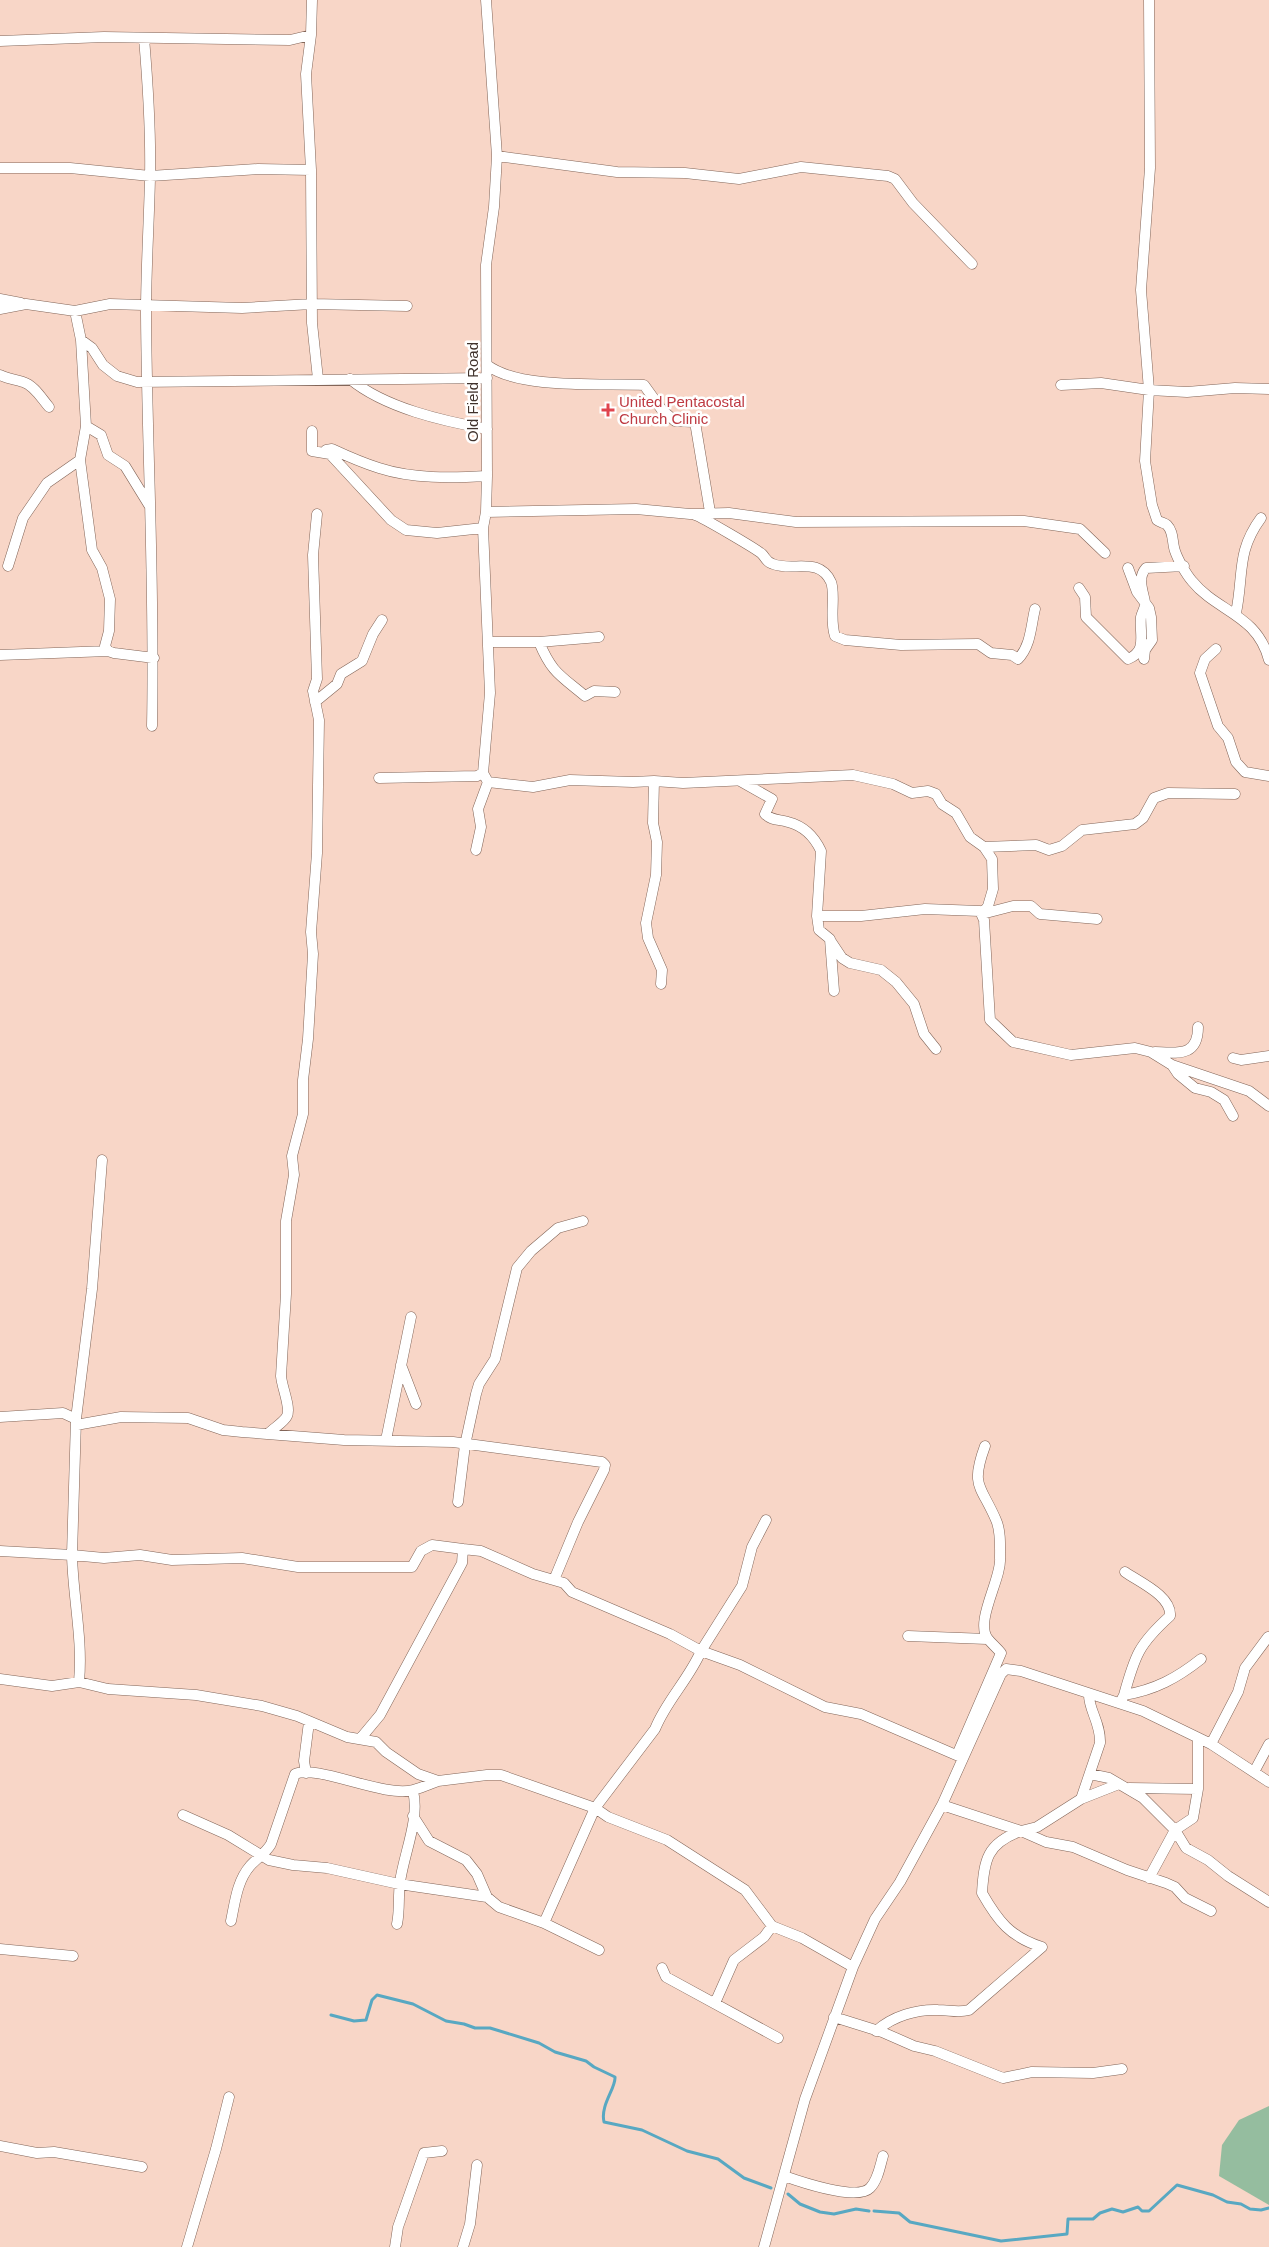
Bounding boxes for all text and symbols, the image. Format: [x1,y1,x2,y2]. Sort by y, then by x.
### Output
street label: Old Field Road [464,342,481,442]
place label: United Pentacostal Church Clinic [619,393,745,427]
marker: United Pentacostal Church Clinic [601,403,615,417]

